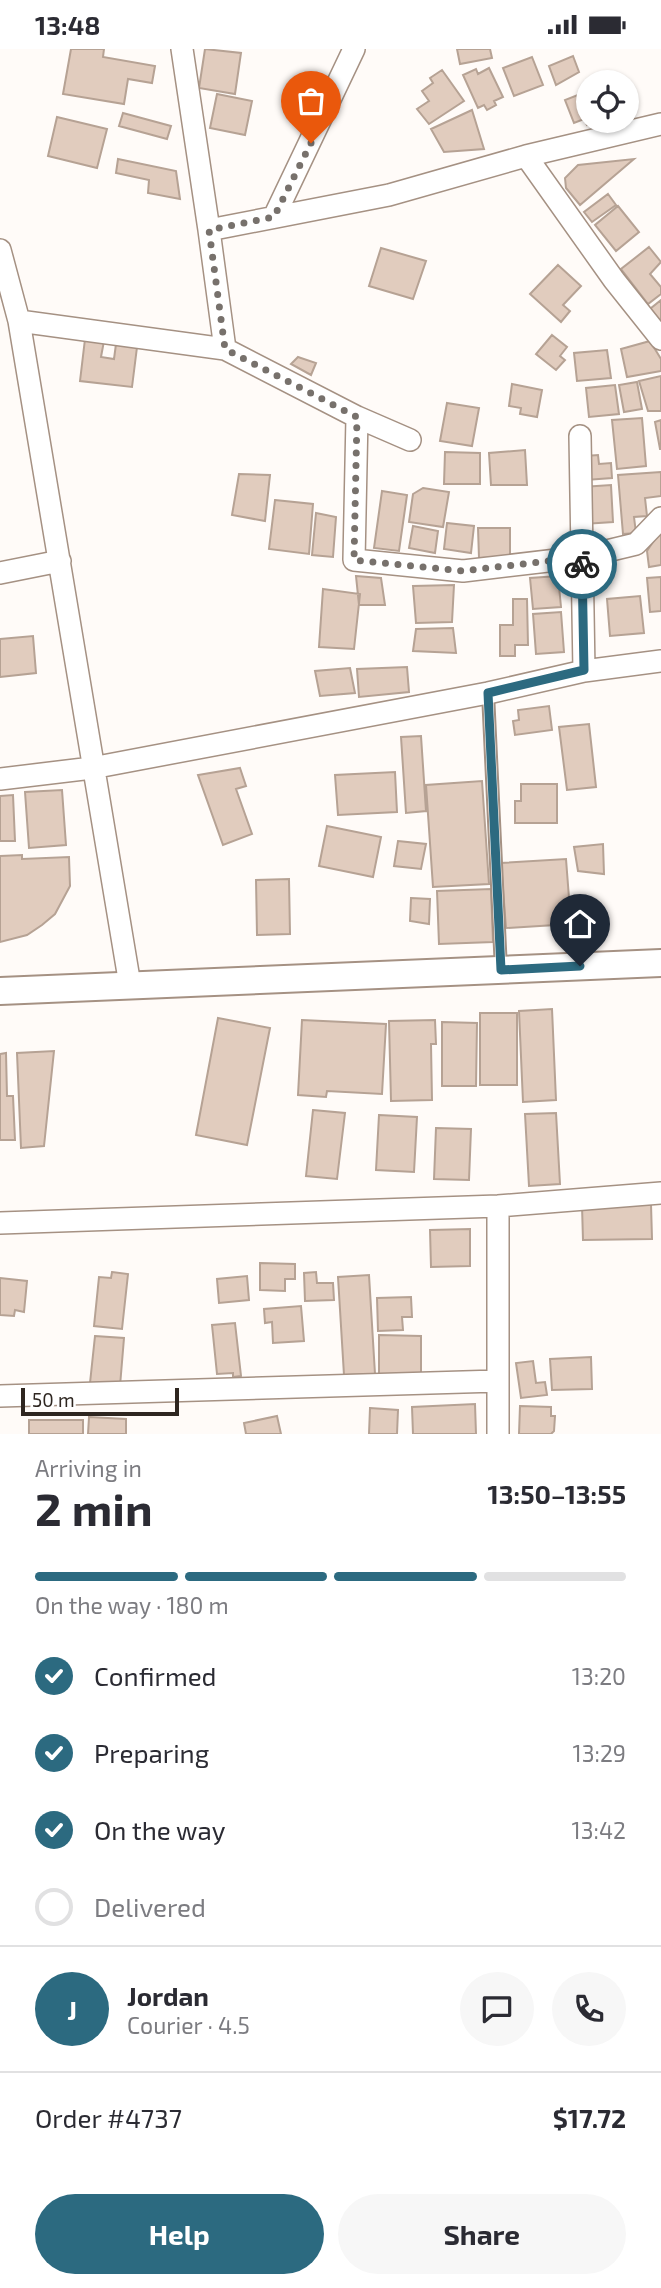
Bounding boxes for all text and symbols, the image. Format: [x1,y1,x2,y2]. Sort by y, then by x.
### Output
text: 13:48 [35,9,100,40]
map controls [576,70,639,133]
button: locate [576,70,639,133]
pin [281,71,341,143]
icon: bag [292,82,330,120]
courier [547,529,617,599]
icon: bike [563,545,601,583]
pin [550,894,610,966]
icon: home [561,905,599,943]
scale bar [21,1385,178,1417]
text: 50 m [32,1388,75,1411]
text: Arriving in [35,1454,142,1482]
text: 13:50–13:55 [487,1478,626,1509]
text: 2 min [35,1480,153,1535]
text: On the way · 180 m [35,1591,229,1619]
icon: check [35,1657,73,1695]
text: Confirmed [94,1660,217,1691]
text: 13:20 [572,1662,626,1690]
icon: check [35,1734,73,1772]
text: Preparing [94,1737,209,1768]
text: 13:29 [573,1739,626,1767]
icon: check [35,1811,73,1849]
text: On the way [94,1814,225,1845]
text: 13:42 [572,1816,626,1844]
text: Delivered [94,1891,206,1922]
button: chat [460,1972,534,2046]
button: phone [552,1972,626,2046]
text: Jordan [127,1980,209,2011]
text: J [67,1994,77,2025]
text: Courier · 4.5 [127,2011,250,2039]
text: Order #4737 [35,2102,182,2133]
text: $17.72 [553,2102,626,2133]
button: Help [35,2194,324,2274]
button: Share [338,2194,626,2274]

